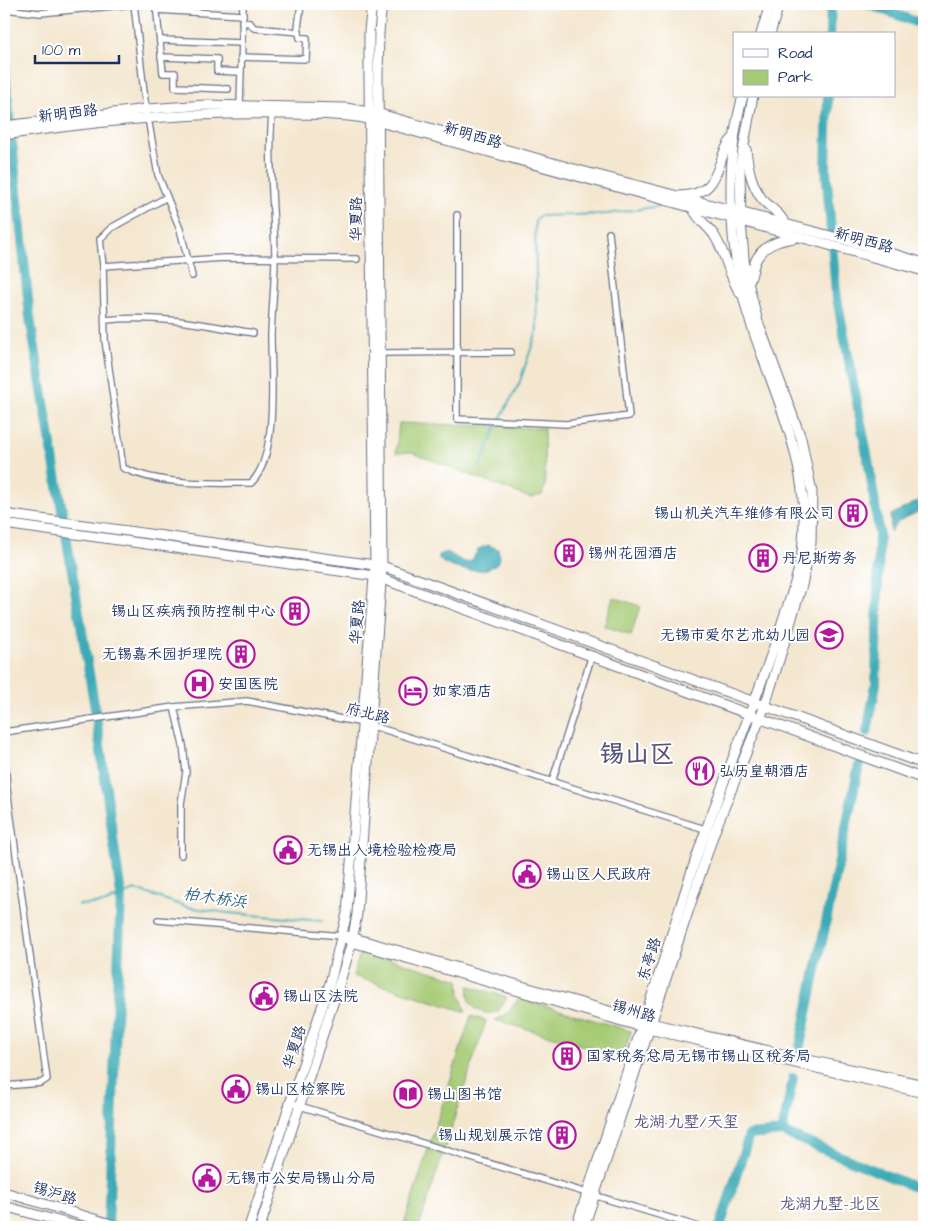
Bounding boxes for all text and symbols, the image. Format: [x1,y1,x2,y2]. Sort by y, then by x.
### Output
scale bar [35,32,119,64]
legend [733,32,896,98]
text: 100 m [42,40,81,61]
text: Road [778,43,813,64]
text: Park [778,67,813,88]
street label: 新明西路 [37,99,99,128]
street label: 新明西路 [441,117,505,154]
street label: 华夏路 [346,196,367,242]
street label: 新明西路 [832,223,896,258]
building icon: 锡山机关汽车维修有限公司 [838,498,868,528]
place label: 锡山机关汽车维修有限公司 [654,503,834,524]
building icon: 锡州花园酒店 [554,538,584,568]
place label: 锡州花园酒店 [588,543,678,564]
building icon: 丹尼斯劳务 [748,543,778,573]
place label: 丹尼斯劳务 [782,548,857,569]
building icon: 锡山区疾病预防控制中心 [280,596,310,626]
street label: 华夏路 [345,599,370,645]
place label: 锡山区疾病预防控制中心 [111,601,276,622]
school or university icon: 无锡市爱尔艺术幼儿园 [814,620,844,650]
place label: 无锡市爱尔艺术幼儿园 [660,625,810,646]
building icon: 无锡嘉禾园护理院 [226,639,256,669]
place label: 无锡嘉禾园护理院 [102,644,222,665]
hospital icon: 安国医院 [184,669,214,699]
place label: 安国医院 [218,674,278,695]
hotel icon: 如家酒店 [398,676,428,706]
place label: 如家酒店 [432,681,492,702]
street label: 府北路 [343,698,392,729]
district label: 锡山区 [599,737,675,772]
restaurant icon: 弘历皇朝酒店 [685,756,715,786]
place label: 弘历皇朝酒店 [719,761,809,782]
public building icon: 无锡出入境检验检疫局 [273,835,303,865]
place label: 无锡出入境检验检疫局 [307,840,457,861]
public building icon: 锡山区人民政府 [512,859,542,889]
place label: 锡山区人民政府 [546,864,651,885]
water label: 柏木桥浜 [182,883,249,913]
street label: 东亭路 [633,935,666,984]
public building icon: 锡山区法院 [249,981,279,1011]
place label: 锡山区法院 [283,986,358,1007]
street label: 锡州路 [609,995,658,1028]
street label: 华夏路 [278,1023,311,1072]
building icon: 国家税务总局无锡市锡山区税务局 [552,1041,582,1071]
place label: 国家税务总局无锡市锡山区税务局 [586,1046,811,1067]
public building icon: 锡山区检察院 [221,1074,251,1104]
place label: 锡山区检察院 [255,1079,345,1100]
library icon: 锡山图书馆 [393,1079,423,1109]
place label: 锡山图书馆 [427,1084,502,1105]
district label: 龙湖·九墅/天玺 [633,1111,739,1133]
building icon: 锡山规划展示馆 [547,1120,577,1150]
place label: 锡山规划展示馆 [438,1125,543,1146]
public building icon: 无锡市公安局锡山分局 [192,1163,222,1193]
place label: 无锡市公安局锡山分局 [226,1168,376,1189]
street label: 锡沪路 [30,1177,79,1210]
district label: 龙湖九墅-北区 [780,1193,880,1215]

